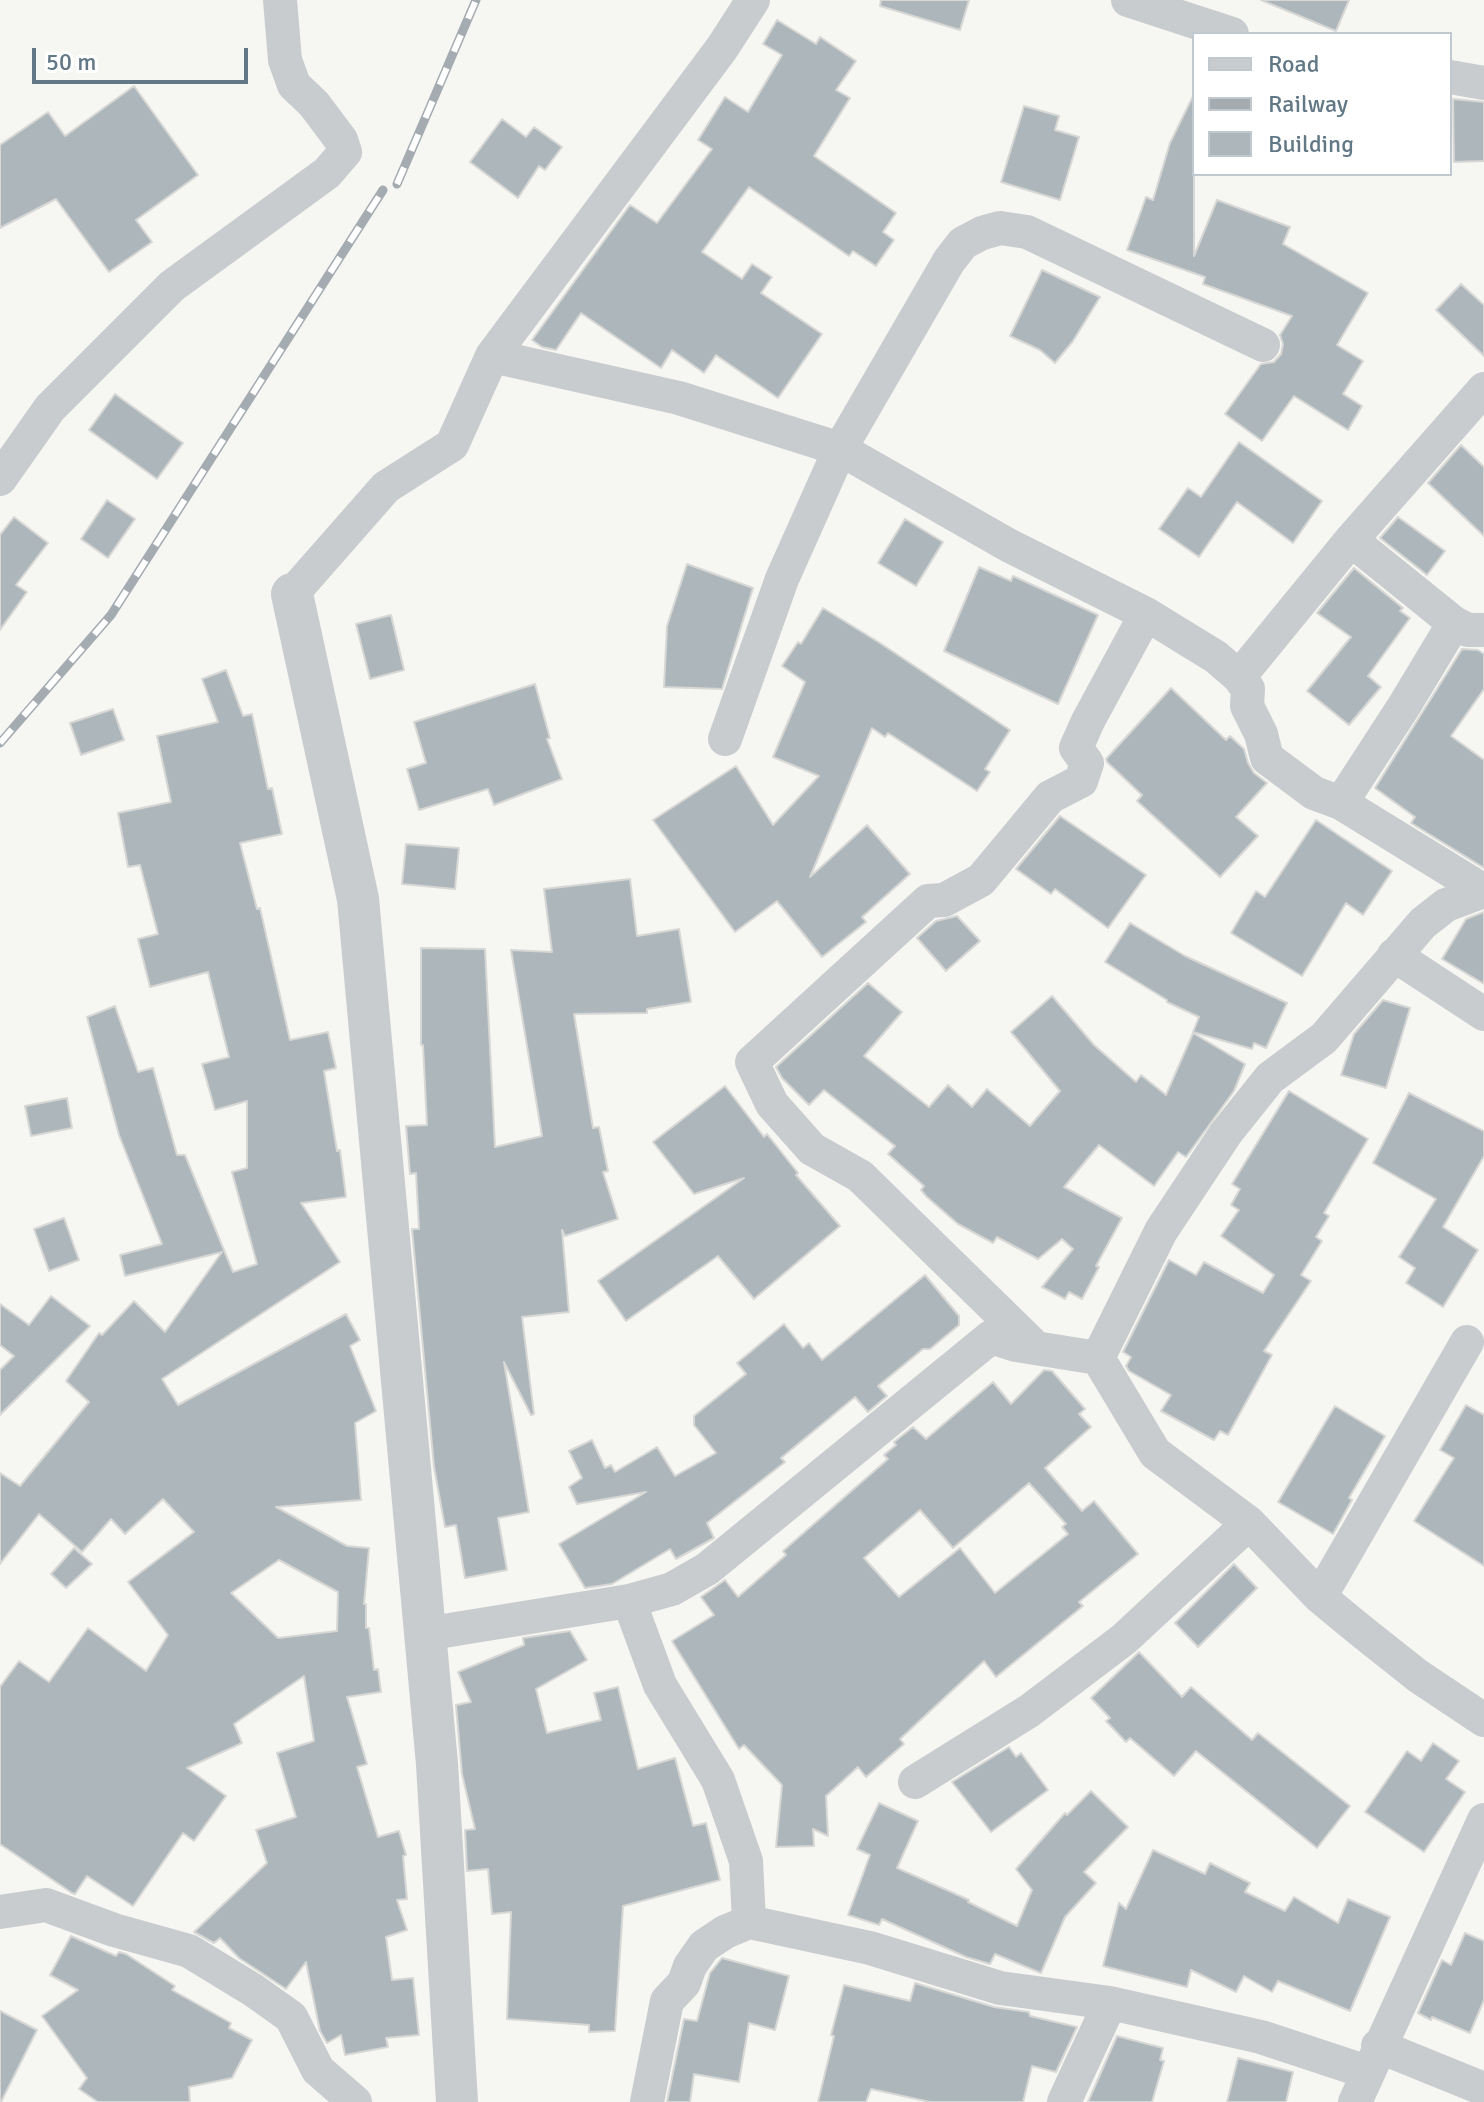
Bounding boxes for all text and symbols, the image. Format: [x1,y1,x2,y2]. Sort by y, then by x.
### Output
scale bar [36,32,252,82]
legend [1192,32,1452,176]
text: 50 m [46,47,96,77]
text: Road [1268,49,1319,79]
text: Railway [1268,89,1348,119]
text: Building [1268,129,1354,159]

